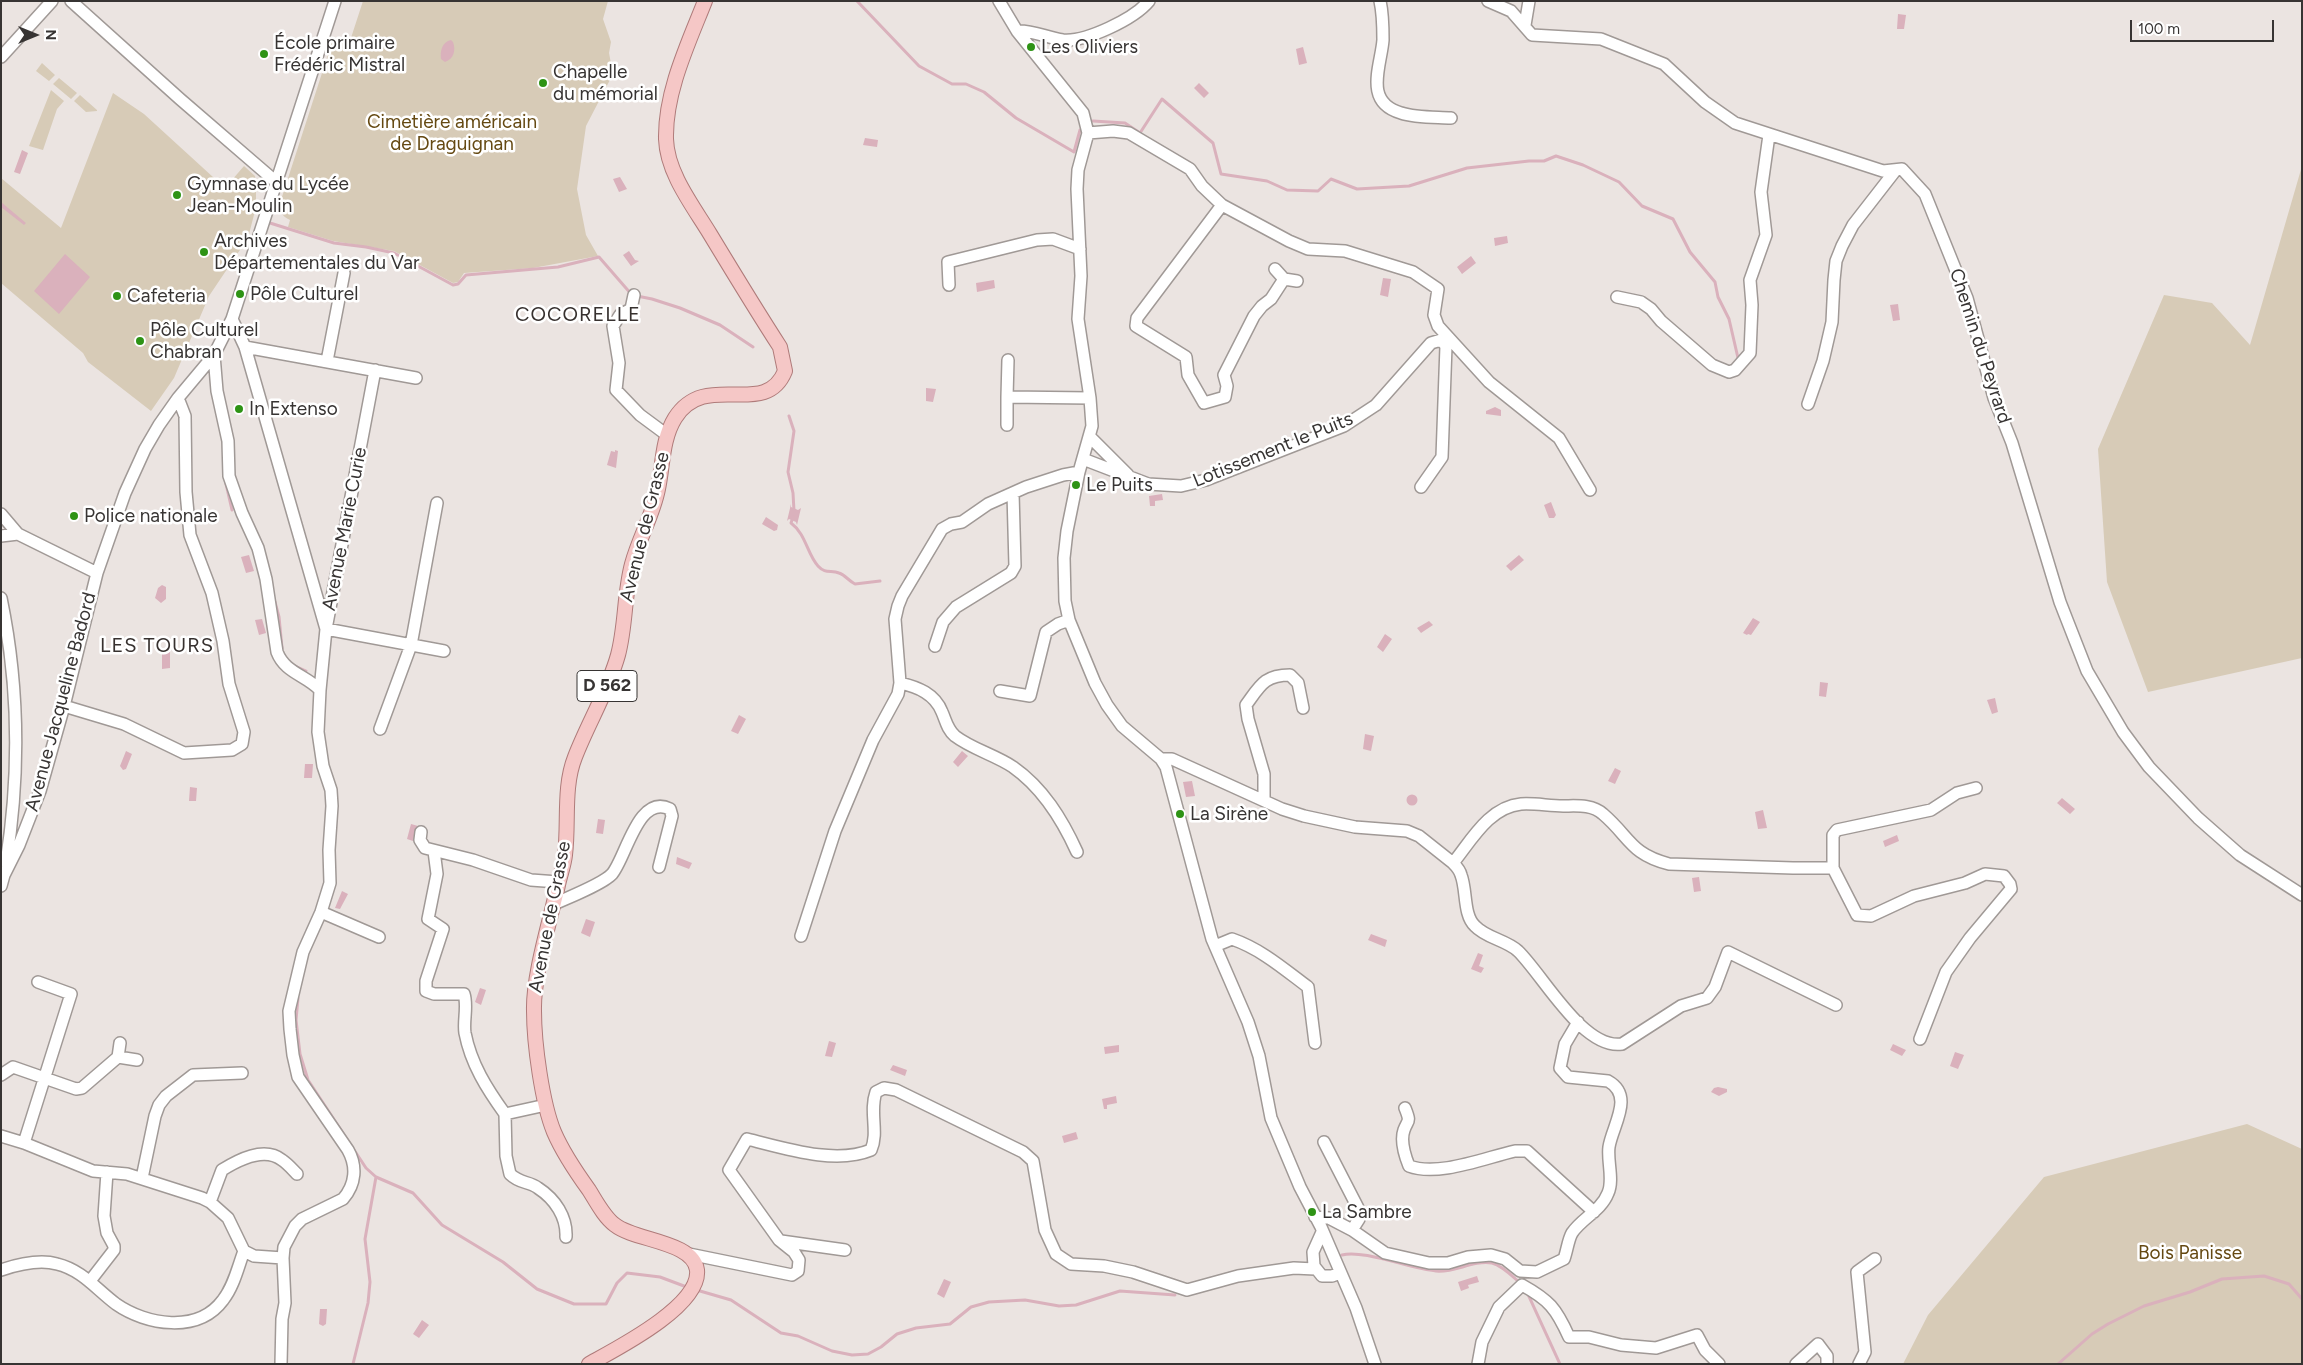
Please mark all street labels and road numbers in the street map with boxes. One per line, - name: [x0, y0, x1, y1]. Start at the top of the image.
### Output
- street label: Chemin du Peyrard: [1944, 266, 2016, 426]
- street label: Lotissement le Puits: [1190, 407, 1356, 493]
- street label: Avenue Marie Curie: [318, 445, 372, 613]
- street label: Avenue de Grasse: [615, 450, 675, 604]
- street label: Avenue Jacqueline Badord: [21, 590, 101, 814]
- road number: D 562: [577, 670, 637, 701]
- street label: Avenue de Grasse: [524, 839, 576, 995]

